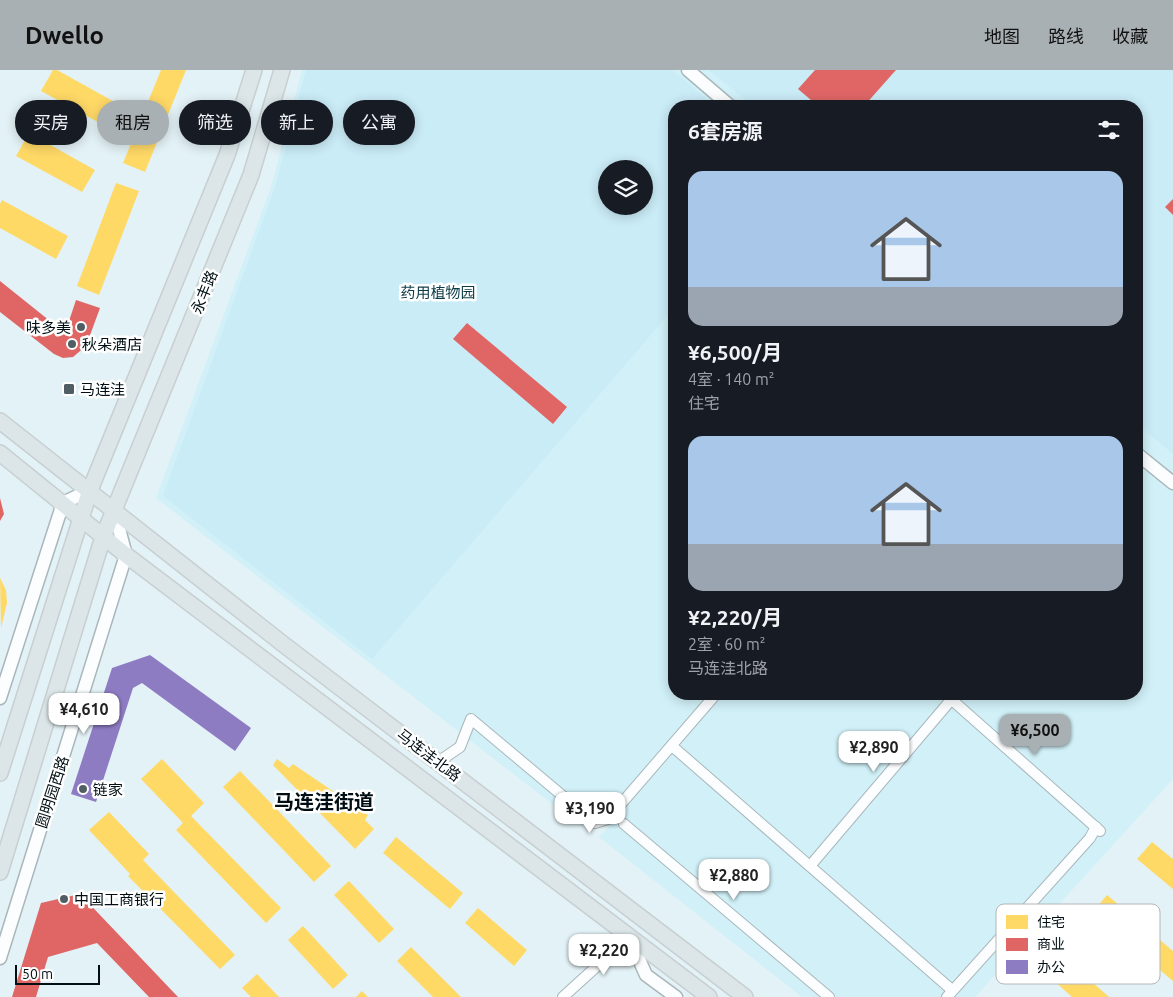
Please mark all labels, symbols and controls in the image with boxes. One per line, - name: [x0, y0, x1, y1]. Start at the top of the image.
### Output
- text: Dwello: [25, 22, 104, 49]
- text: 地图: [984, 26, 1020, 46]
- text: 路线: [1048, 26, 1084, 46]
- text: 收藏: [1112, 26, 1148, 46]
- chip: 买房: [15, 100, 87, 145]
- chip: 租房: [97, 100, 169, 145]
- chip: 筛选: [179, 100, 251, 145]
- chip: 新上: [261, 100, 333, 145]
- chip: 公寓: [343, 100, 415, 145]
- icon: filters: [1095, 116, 1123, 144]
- text: 6套房源: [688, 119, 763, 143]
- map controls: [598, 160, 653, 215]
- button: layers: [598, 160, 653, 215]
- icon: home: [861, 204, 951, 294]
- street label: 永丰路: [188, 268, 220, 316]
- park label: 药用植物园: [400, 284, 476, 301]
- place label: 味多美: [26, 319, 71, 336]
- marker: 味多美: [75, 321, 87, 333]
- place label: 秋朵酒店: [82, 336, 142, 353]
- marker: 秋朵酒店: [66, 338, 78, 350]
- text: ¥6,500/月: [688, 340, 782, 364]
- text: 4室 · 140 m²: [688, 370, 775, 388]
- place label: 马连洼: [80, 381, 125, 398]
- marker: 马连洼: [62, 382, 76, 396]
- text: 住宅: [688, 394, 720, 412]
- icon: home: [861, 469, 951, 559]
- text: ¥2,220/月: [688, 605, 782, 629]
- text: 2室 · 60 m²: [688, 635, 766, 653]
- text: 马连洼北路: [688, 659, 768, 677]
- pin: ¥4,610: [43, 692, 125, 735]
- text: ¥4,610: [59, 700, 109, 718]
- pin: ¥6,500: [994, 714, 1076, 756]
- text: ¥6,500: [1010, 721, 1060, 739]
- street label: 马连洼北路: [394, 726, 464, 784]
- pin: ¥2,890: [833, 730, 915, 773]
- text: ¥2,890: [849, 738, 899, 756]
- street label: 圆明园西路: [32, 754, 72, 830]
- place label: 链家: [93, 781, 123, 798]
- marker: 链家: [77, 783, 89, 795]
- district label: 马连洼街道: [274, 790, 374, 813]
- pin: ¥3,190: [549, 792, 631, 834]
- text: ¥3,190: [565, 799, 615, 817]
- pin: ¥2,880: [693, 858, 775, 901]
- text: ¥2,880: [709, 866, 759, 884]
- place label: 中国工商银行: [74, 891, 164, 908]
- marker: 中国工商银行: [58, 893, 70, 905]
- legend: [996, 904, 1160, 984]
- text: 住宅: [1037, 914, 1065, 930]
- pin: ¥2,220: [563, 934, 645, 976]
- text: 商业: [1037, 936, 1065, 952]
- text: ¥2,220: [579, 941, 629, 959]
- text: 办公: [1037, 959, 1065, 975]
- scale bar: [15, 962, 100, 985]
- text: 50 m: [22, 966, 53, 982]

